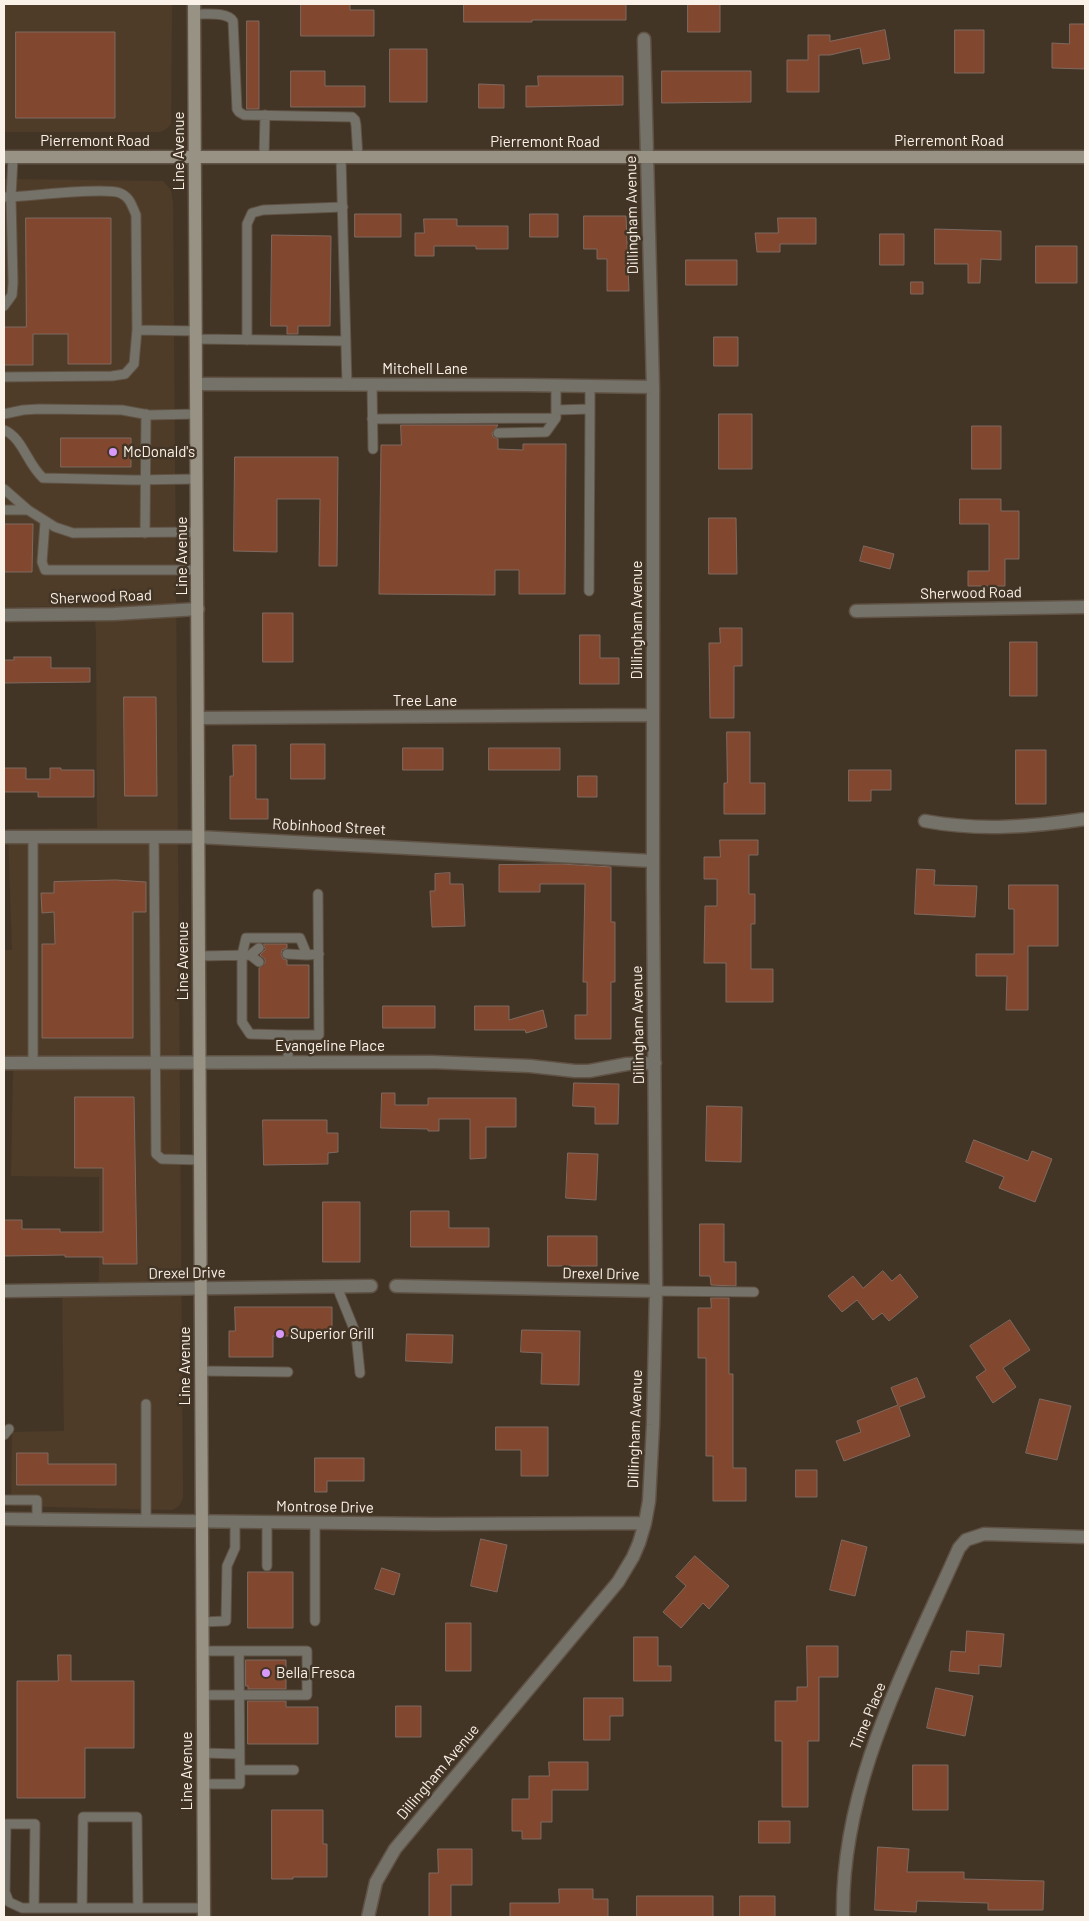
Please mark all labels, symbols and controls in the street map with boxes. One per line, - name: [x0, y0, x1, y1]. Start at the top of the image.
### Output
- street label: Line Avenue: [170, 112, 188, 190]
- street label: Pierremont Road: [40, 132, 150, 150]
- street label: Pierremont Road: [894, 132, 1004, 150]
- street label: Pierremont Road: [490, 133, 600, 151]
- street label: Dillingham Avenue: [622, 155, 642, 275]
- street label: Mitchell Lane: [382, 360, 468, 378]
- place label: McDonald's: [123, 443, 195, 461]
- marker: McDonald's: [107, 446, 119, 458]
- street label: Line Avenue: [173, 517, 191, 595]
- street label: Dillingham Avenue: [628, 561, 646, 679]
- street label: Sherwood Road: [920, 583, 1022, 603]
- street label: Sherwood Road: [50, 586, 152, 608]
- street label: Tree Lane: [393, 692, 457, 710]
- street label: Robinhood Street: [272, 815, 386, 839]
- street label: Line Avenue: [174, 922, 192, 1000]
- street label: Dillingham Avenue: [628, 965, 648, 1085]
- street label: Evangeline Place: [275, 1037, 385, 1055]
- street label: Drexel Drive: [148, 1263, 226, 1283]
- street label: Drexel Drive: [562, 1264, 640, 1284]
- place label: Superior Grill: [290, 1325, 374, 1343]
- street label: Line Avenue: [176, 1327, 194, 1405]
- marker: Superior Grill: [274, 1328, 286, 1340]
- street label: Dillingham Avenue: [624, 1369, 646, 1489]
- street label: Montrose Drive: [276, 1497, 374, 1517]
- place label: Bella Fresca: [276, 1664, 355, 1682]
- marker: Bella Fresca: [260, 1667, 272, 1679]
- street label: Time Place: [846, 1680, 890, 1752]
- street label: Dillingham Avenue: [393, 1721, 483, 1823]
- street label: Line Avenue: [178, 1732, 196, 1810]

